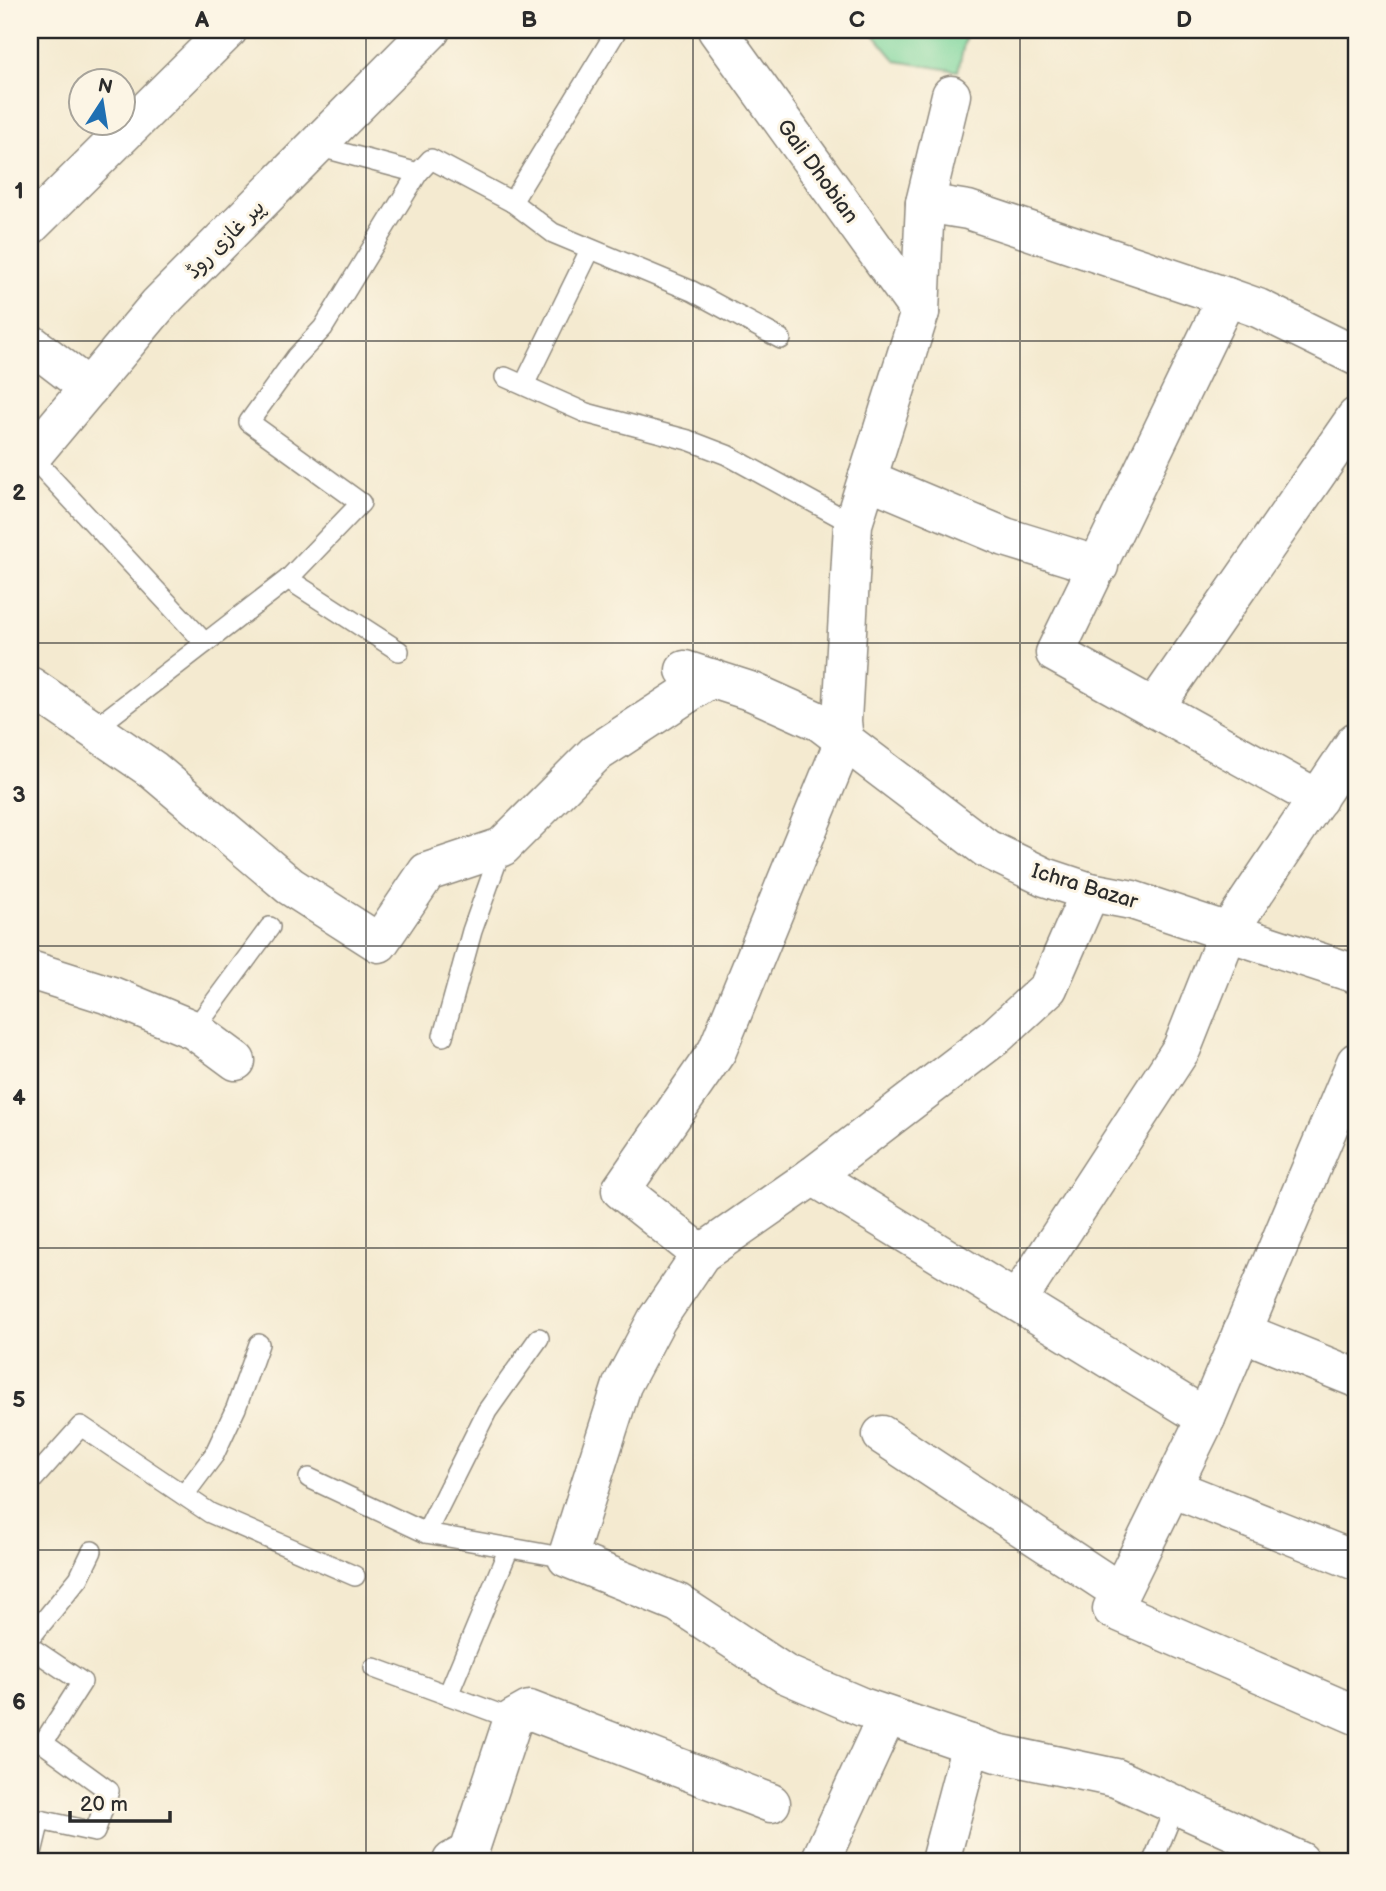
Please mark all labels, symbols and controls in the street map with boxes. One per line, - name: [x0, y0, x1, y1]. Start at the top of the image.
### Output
- text: A: [194, 6, 210, 34]
- text: B: [521, 6, 537, 34]
- text: C: [849, 6, 865, 34]
- text: D: [1176, 6, 1192, 34]
- north arrow: [66, 66, 136, 136]
- text: N: [96, 74, 115, 100]
- street label: Gali Dhobian: [772, 115, 864, 228]
- text: 1: [14, 177, 24, 205]
- street label: پیر غازی روڈ: [181, 195, 270, 284]
- text: 2: [12, 479, 26, 507]
- text: 3: [12, 781, 26, 809]
- street label: Ichra Bazar: [1029, 859, 1141, 915]
- text: 4: [12, 1084, 26, 1112]
- text: 5: [12, 1386, 26, 1414]
- text: 6: [12, 1688, 26, 1716]
- scale bar: [70, 1779, 170, 1823]
- text: 20 m: [80, 1792, 128, 1817]

